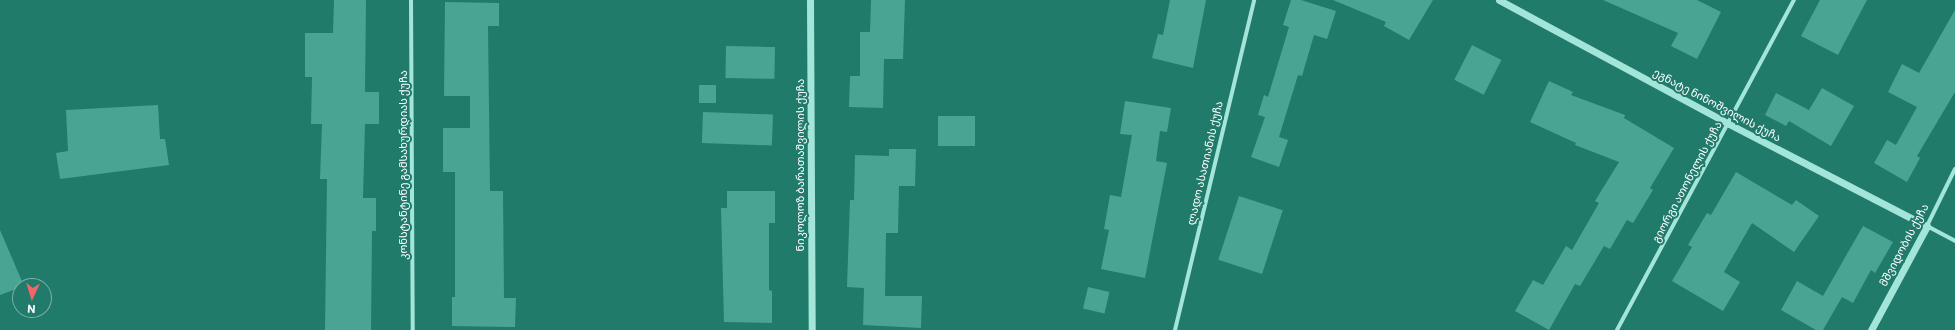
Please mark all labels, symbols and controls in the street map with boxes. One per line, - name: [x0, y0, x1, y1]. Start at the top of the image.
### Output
- street label: ეგნატე ნინოშვილის ქუჩა: [1651, 66, 1783, 144]
- street label: კონსტანტინე გამსახურდიას ქუჩა: [396, 70, 410, 260]
- street label: ნიკოლოზ ბარათაშვილის ქუჩა: [793, 79, 807, 251]
- street label: ლადო ასათიანის ქუჩა: [1184, 100, 1226, 226]
- street label: გიორგი ათონელის ქუჩა: [1649, 119, 1725, 245]
- street label: მშვიდობის ქუჩა: [1877, 201, 1931, 289]
- north arrow: [12, 278, 52, 318]
- text: N: [27, 303, 36, 316]

